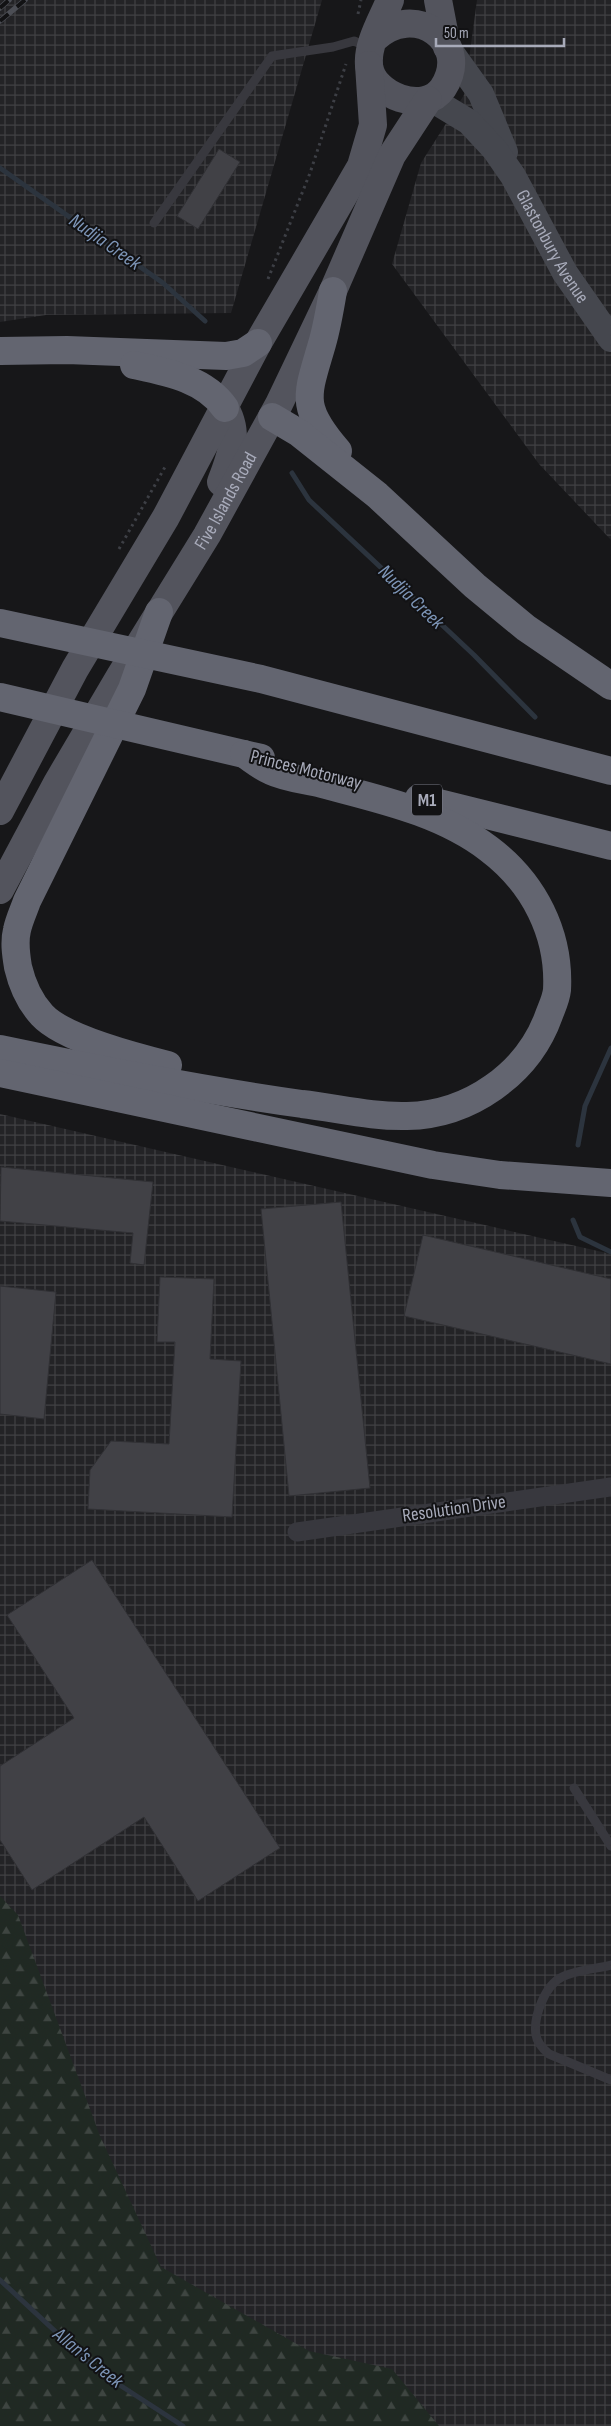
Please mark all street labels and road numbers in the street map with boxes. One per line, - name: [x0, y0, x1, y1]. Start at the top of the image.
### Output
- street label: Glastonbury Avenue: [511, 186, 594, 308]
- street label: Five Islands Road: [189, 448, 262, 554]
- street label: Princes Motorway: [248, 745, 364, 795]
- road number: M1: [412, 784, 442, 816]
- street label: Resolution Drive: [401, 1490, 507, 1528]

